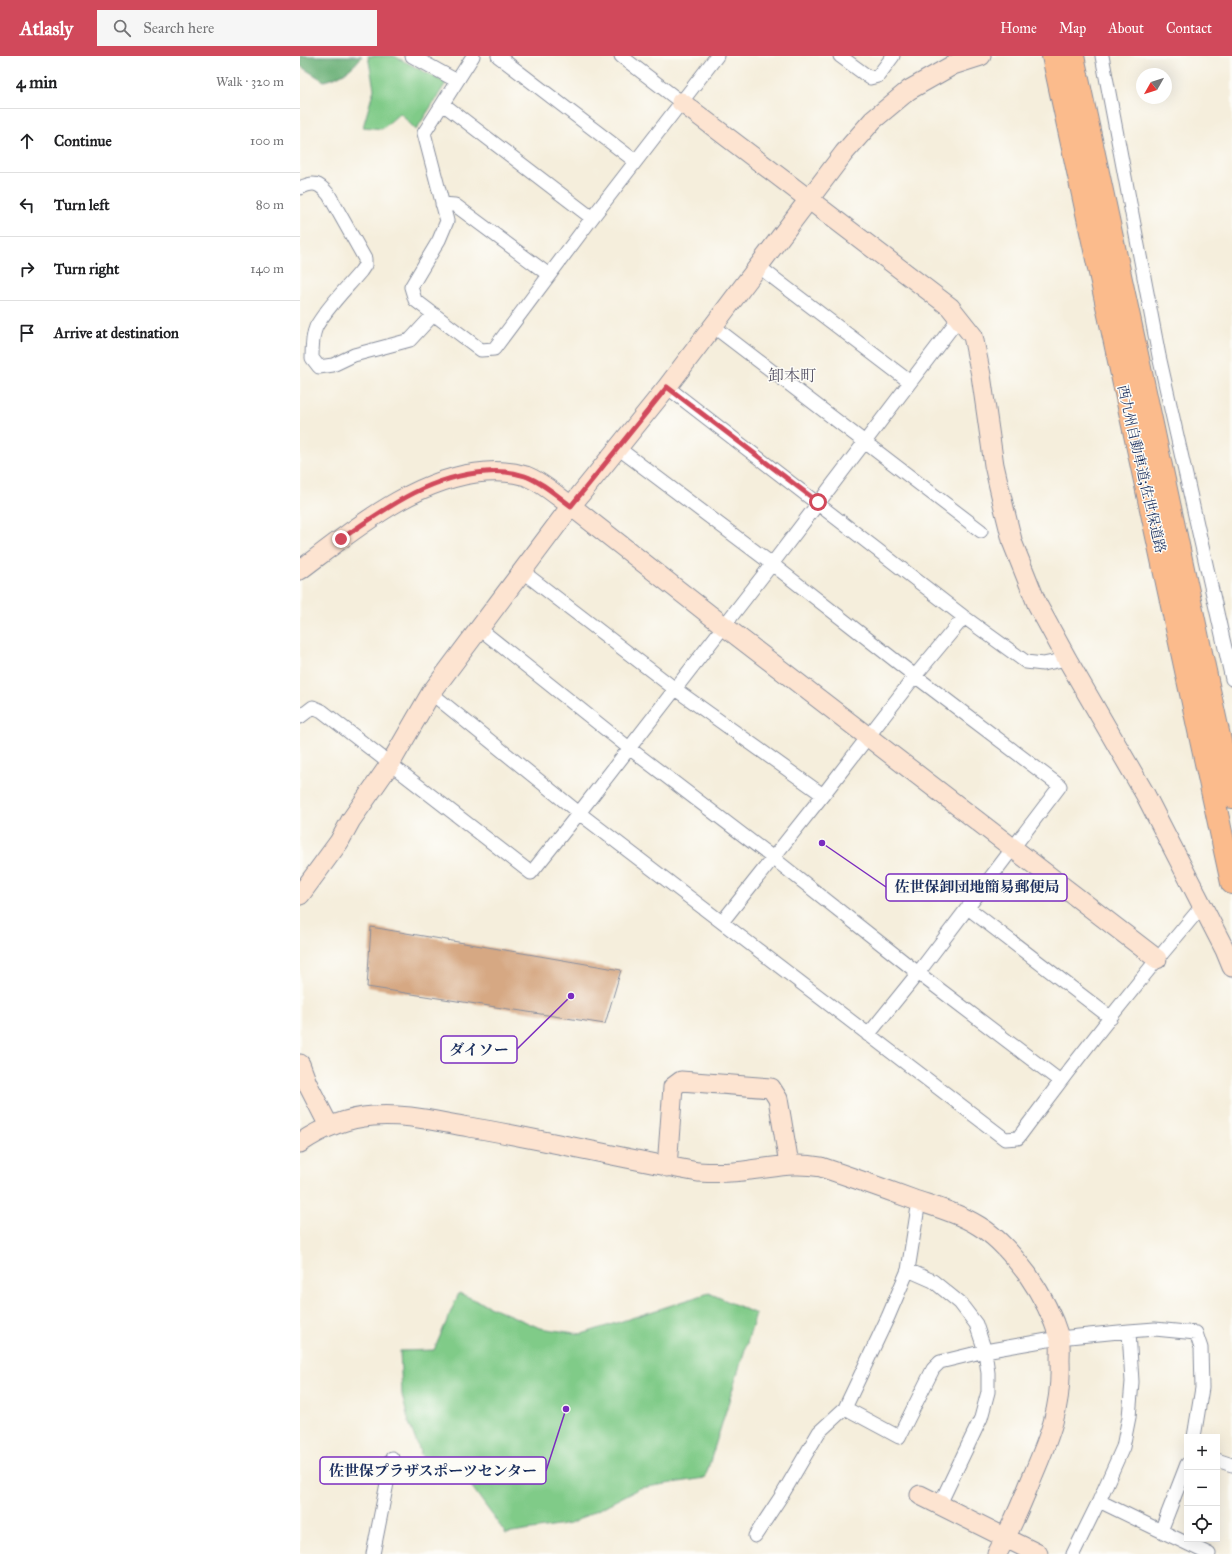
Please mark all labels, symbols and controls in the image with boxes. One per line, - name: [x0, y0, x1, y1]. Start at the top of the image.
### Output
- search box: [97, 10, 377, 46]
- text: Atlasly: [20, 17, 73, 40]
- icon: search: [111, 17, 133, 39]
- text: Search here: [143, 19, 214, 37]
- text: Home: [1000, 20, 1037, 37]
- text: Map: [1059, 20, 1086, 37]
- text: About: [1108, 20, 1144, 37]
- text: Contact: [1166, 20, 1212, 37]
- north arrow: [1136, 68, 1172, 104]
- text: 4 min: [16, 72, 57, 93]
- text: Walk · 320 m: [216, 74, 284, 90]
- icon: ahead: [16, 130, 38, 152]
- text: Continue: [54, 132, 112, 150]
- text: 100 m: [250, 133, 284, 149]
- icon: left: [16, 194, 38, 216]
- text: Turn left: [54, 196, 110, 214]
- text: 80 m: [256, 197, 284, 213]
- icon: right: [16, 258, 38, 280]
- text: Turn right: [54, 260, 119, 278]
- text: 140 m: [250, 261, 284, 277]
- icon: arrive: [16, 322, 38, 344]
- text: Arrive at destination: [54, 324, 179, 342]
- district label: 卸本町: [768, 366, 816, 385]
- street label: 西九州自動車道;佐世保道路: [1114, 383, 1169, 555]
- route start: [809, 493, 827, 511]
- route end: [332, 530, 350, 548]
- callout: 佐世保卸団地簡易郵便局: [886, 874, 1067, 901]
- text: 佐世保卸団地簡易郵便局: [894, 878, 1060, 896]
- callout: ダイソー: [441, 1036, 517, 1063]
- text: ダイソー: [449, 1041, 509, 1059]
- map controls: [1184, 1434, 1220, 1542]
- button: +: [1184, 1434, 1220, 1470]
- callout: 佐世保プラザスポーツセンター: [320, 1457, 546, 1484]
- text: 佐世保プラザスポーツセンター: [329, 1462, 537, 1480]
- button: −: [1184, 1470, 1220, 1506]
- button: locate: [1184, 1506, 1220, 1542]

